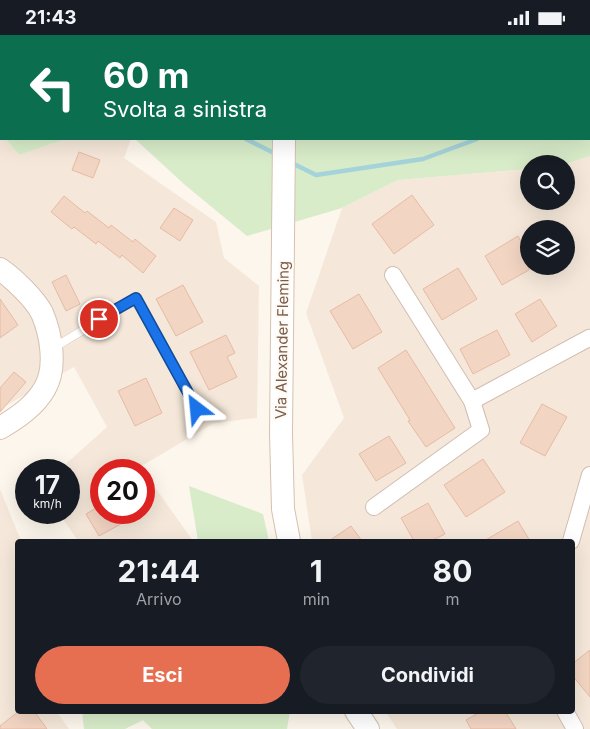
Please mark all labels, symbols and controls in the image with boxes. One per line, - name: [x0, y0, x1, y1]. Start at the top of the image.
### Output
- text: 21:43: [25, 6, 77, 29]
- text: 60 m: [103, 54, 190, 96]
- icon: left: [20, 55, 85, 120]
- text: Svolta a sinistra: [103, 96, 267, 122]
- map controls: [520, 155, 575, 275]
- button: search: [520, 155, 575, 210]
- button: layers: [520, 220, 575, 275]
- street label: Via Alexander Fleming: [271, 261, 293, 419]
- pin: [78, 298, 120, 340]
- icon: arrive: [85, 305, 113, 333]
- position arrow: [170, 382, 222, 434]
- speed limit sign: 20: [90, 459, 155, 524]
- text: 17: [35, 470, 60, 500]
- text: km/h: [33, 496, 62, 511]
- text: 21:44: [118, 553, 200, 589]
- text: 1: [310, 553, 323, 589]
- text: 80: [433, 553, 472, 589]
- text: Arrivo: [136, 589, 182, 609]
- text: min: [303, 589, 330, 609]
- text: m: [445, 589, 460, 609]
- button: Esci: [35, 646, 290, 704]
- button: Condividi: [300, 646, 555, 704]

